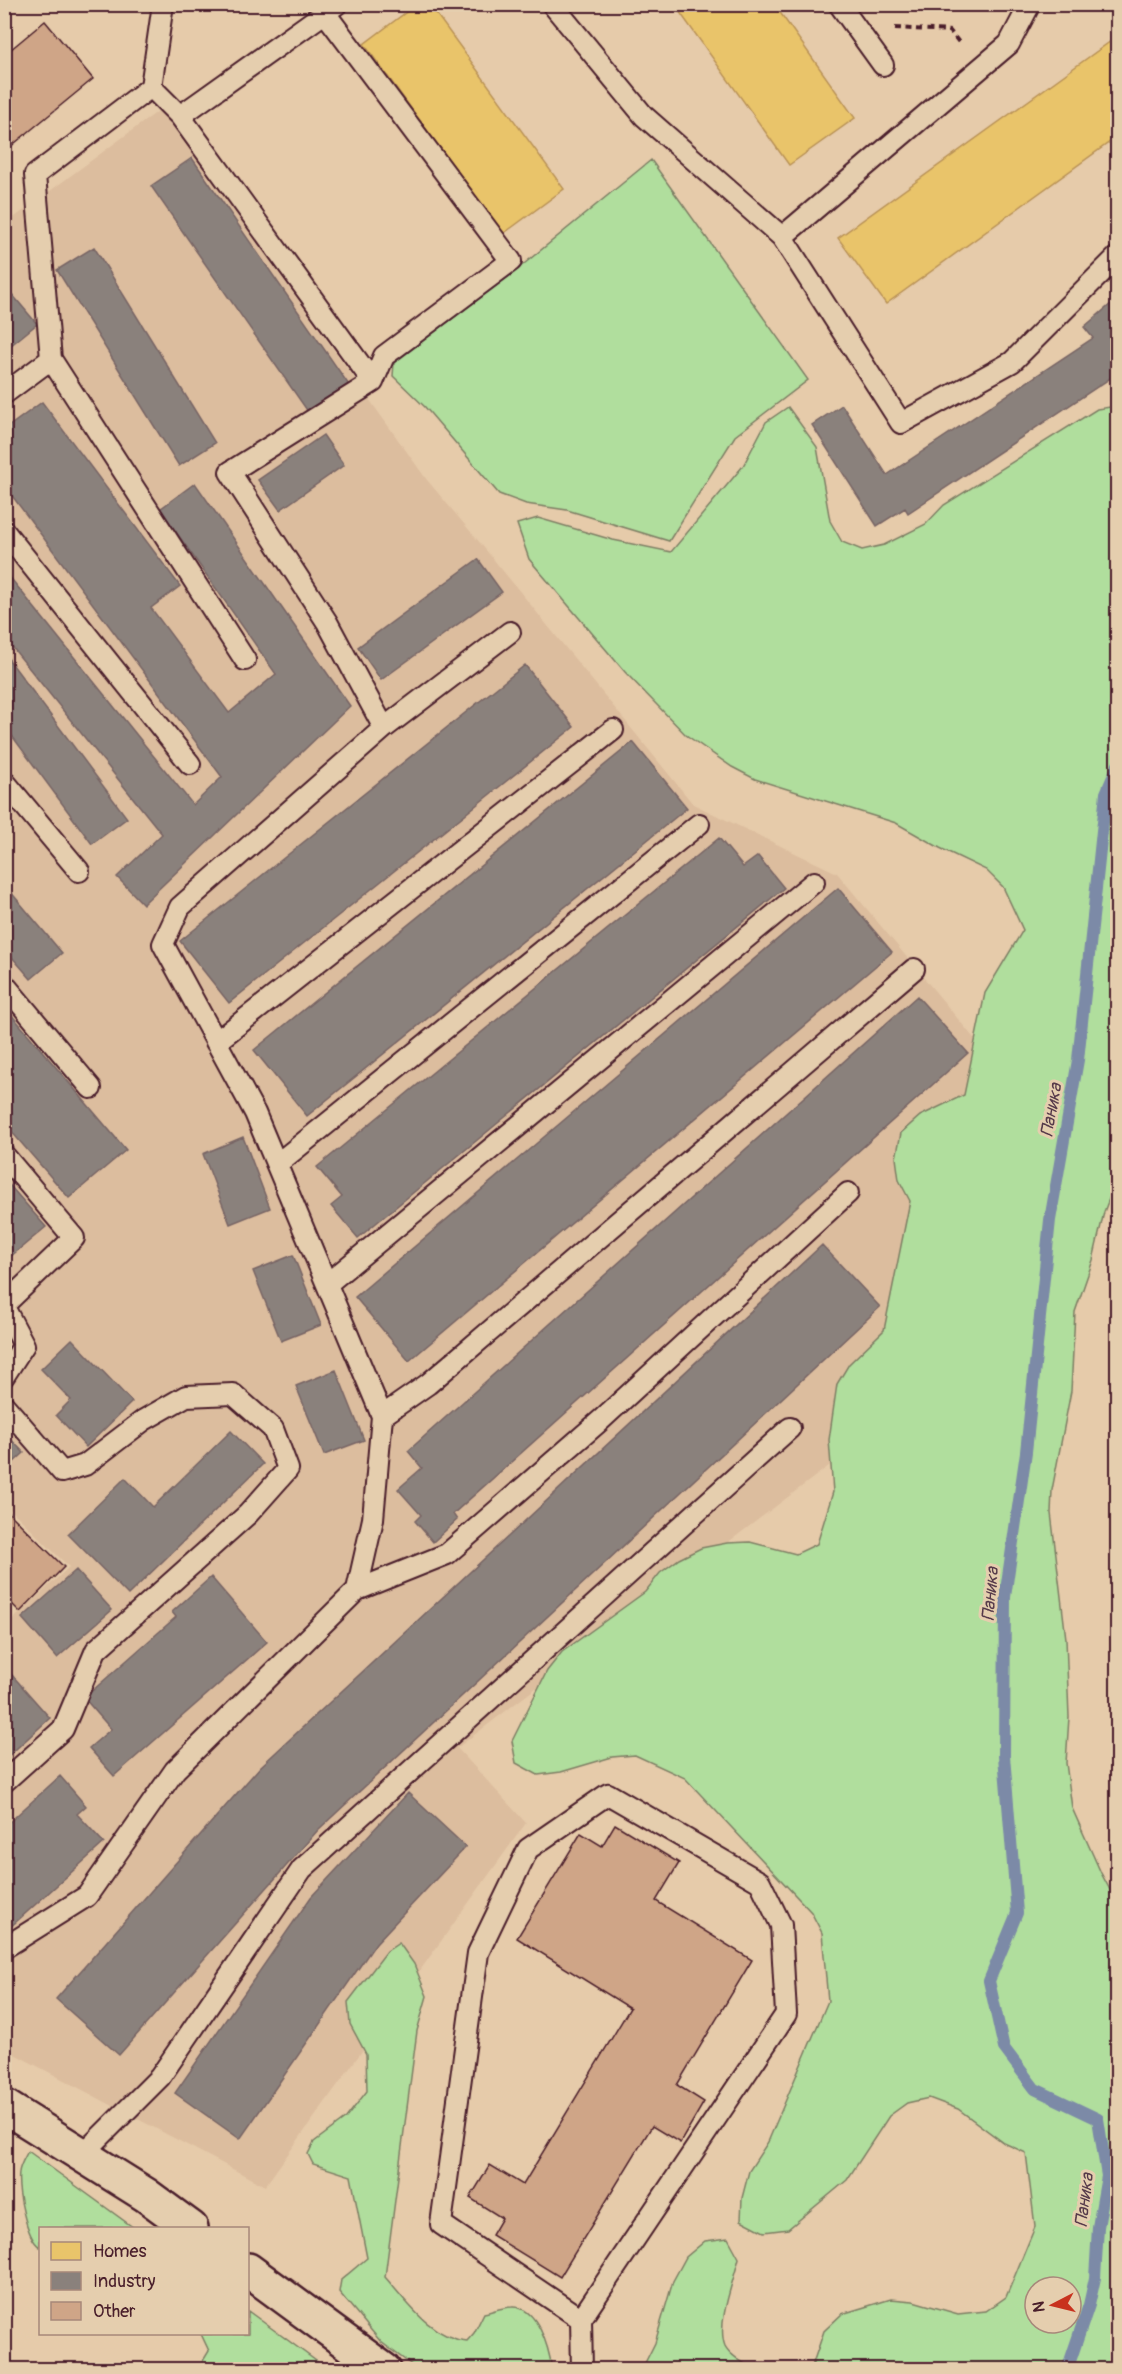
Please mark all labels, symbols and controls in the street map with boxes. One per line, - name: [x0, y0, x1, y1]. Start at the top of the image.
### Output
- water label: Паника: [1035, 1080, 1068, 1139]
- water label: Паника: [977, 1565, 1004, 1622]
- water label: Паника: [1070, 2170, 1099, 2228]
- legend: [39, 2227, 249, 2335]
- text: Homes: [93, 2240, 146, 2263]
- text: Industry: [93, 2270, 156, 2293]
- north arrow: [1023, 2275, 1083, 2335]
- text: Other: [93, 2300, 136, 2323]
- text: N: [1028, 2300, 1050, 2313]

